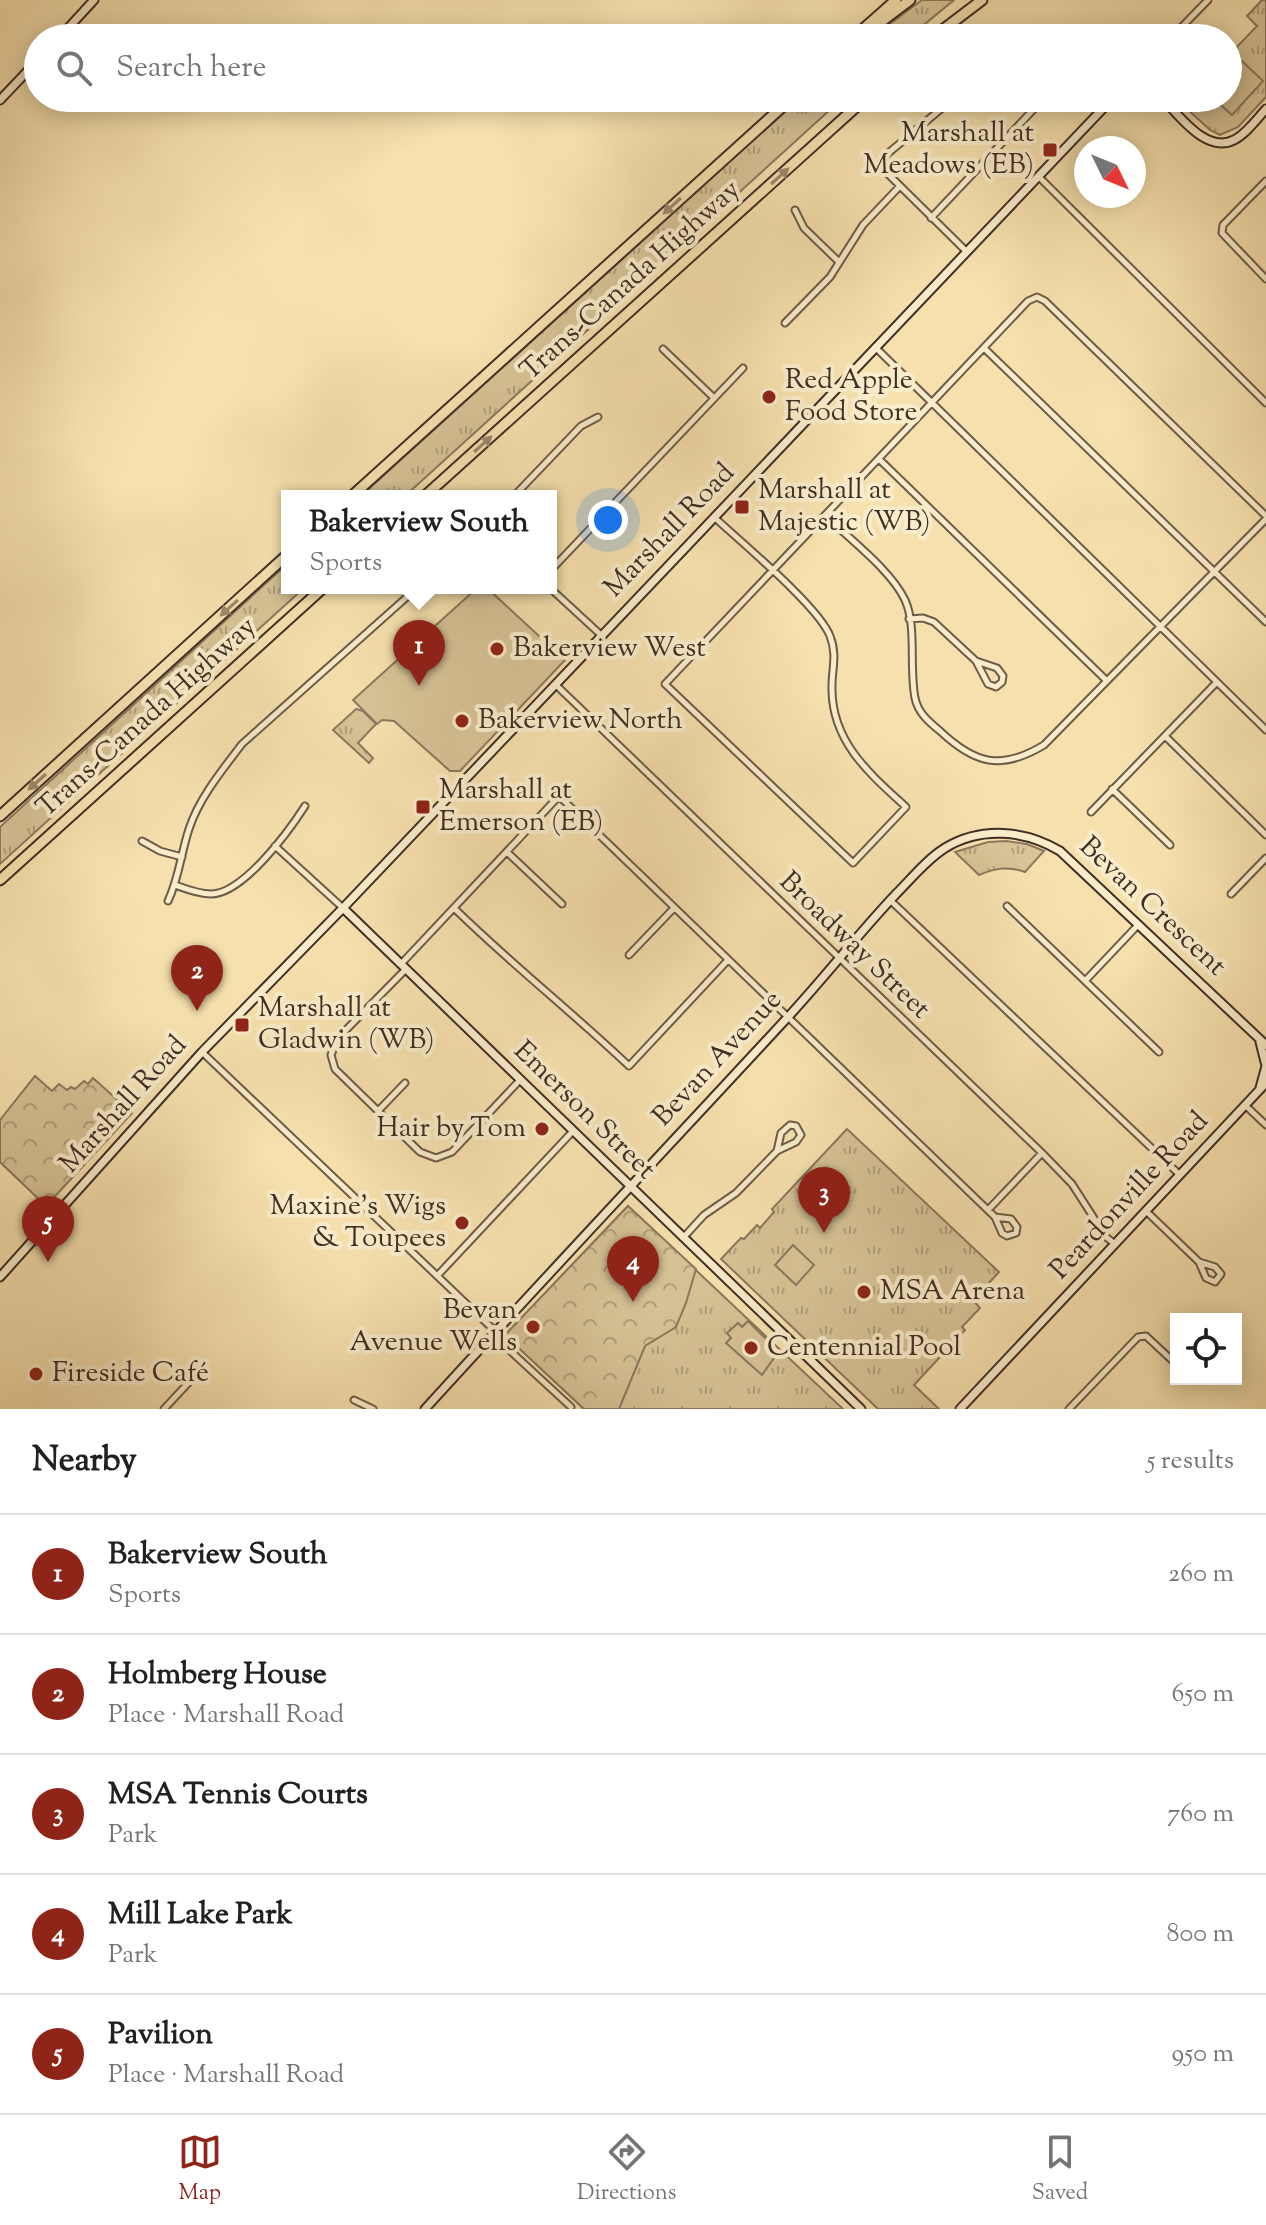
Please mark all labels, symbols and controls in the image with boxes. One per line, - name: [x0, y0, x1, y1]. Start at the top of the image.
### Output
- search box: [24, 24, 1242, 112]
- icon: search: [52, 46, 96, 90]
- text: Search here: [116, 47, 266, 90]
- place label: Marshall at Meadows (EB): [863, 114, 1034, 186]
- north arrow: [1074, 136, 1146, 208]
- marker: Marshall at Meadows (EB): [1041, 141, 1059, 159]
- one-way arrow: [770, 167, 789, 185]
- street label: Trans-Canada Highway: [512, 171, 750, 391]
- one-way arrow: [662, 197, 681, 215]
- place label: Red Apple Food Store: [785, 361, 918, 433]
- marker: Red Apple Food Store: [760, 388, 778, 406]
- one-way arrow: [473, 435, 492, 453]
- street label: Marshall Road: [595, 455, 745, 607]
- place label: Marshall at Majestic (WB): [758, 471, 930, 543]
- popup: [281, 490, 557, 594]
- marker: Marshall at Majestic (WB): [733, 498, 751, 516]
- your location: [588, 500, 628, 540]
- text: Bakerview South: [309, 502, 529, 545]
- text: Sports: [309, 545, 382, 582]
- one-way arrow: [220, 598, 239, 616]
- street label: Trans-Canada Highway: [28, 608, 266, 828]
- pin: 1: [393, 620, 445, 686]
- place label: Bakerview West: [513, 629, 706, 669]
- marker: Bakerview West: [488, 640, 506, 658]
- place label: Bakerview North: [478, 701, 683, 741]
- marker: Bakerview North: [453, 712, 471, 730]
- place label: Marshall at Emerson (EB): [439, 771, 603, 843]
- one-way arrow: [27, 773, 46, 791]
- marker: Marshall at Emerson (EB): [414, 798, 432, 816]
- street label: Bevan Crescent: [1069, 828, 1235, 986]
- street label: Broadway Street: [769, 863, 939, 1029]
- pin: 2: [171, 945, 223, 1011]
- street label: Bevan Avenue: [644, 982, 792, 1136]
- place label: Marshall at Gladwin (WB): [258, 989, 434, 1061]
- marker: Marshall at Gladwin (WB): [233, 1016, 251, 1034]
- street label: Marshall Road: [51, 1027, 197, 1183]
- street label: Emerson Street: [504, 1033, 665, 1190]
- street label: Peardonville Road: [1041, 1103, 1219, 1289]
- place label: Hair by Tom: [377, 1109, 526, 1149]
- marker: Hair by Tom: [533, 1120, 551, 1138]
- pin: 3: [798, 1167, 850, 1233]
- place label: Maxine's Wigs & Toupees: [270, 1187, 446, 1259]
- pin: 5: [22, 1196, 74, 1262]
- marker: Maxine's Wigs & Toupees: [453, 1214, 471, 1232]
- pin: 4: [607, 1236, 659, 1302]
- place label: MSA Arena: [880, 1272, 1025, 1312]
- marker: MSA Arena: [855, 1283, 873, 1301]
- place label: Bevan Avenue Wells: [350, 1291, 517, 1363]
- map controls: [1170, 1313, 1242, 1385]
- button: locate: [1170, 1313, 1242, 1385]
- marker: Bevan Avenue Wells: [524, 1318, 542, 1336]
- place label: Centennial Pool: [767, 1328, 962, 1368]
- marker: Centennial Pool: [742, 1339, 760, 1357]
- place label: Fireside Café: [52, 1354, 209, 1394]
- marker: Fireside Café: [27, 1365, 45, 1383]
- text: Nearby: [32, 1437, 137, 1486]
- text: 5 results: [1146, 1443, 1234, 1480]
- text: Bakerview South: [108, 1534, 328, 1577]
- text: 1: [54, 1556, 62, 1593]
- text: 260 m: [1168, 1556, 1234, 1593]
- text: Sports: [108, 1577, 181, 1614]
- text: Holmberg House: [108, 1654, 327, 1697]
- text: 2: [52, 1676, 64, 1713]
- text: 650 m: [1171, 1676, 1234, 1713]
- text: Place · Marshall Road: [108, 1697, 344, 1734]
- text: MSA Tennis Courts: [108, 1774, 368, 1817]
- text: 3: [53, 1796, 63, 1833]
- text: 760 m: [1167, 1796, 1234, 1833]
- text: Park: [108, 1817, 158, 1854]
- text: Mill Lake Park: [108, 1894, 293, 1937]
- text: 4: [51, 1916, 65, 1953]
- text: 800 m: [1166, 1916, 1234, 1953]
- text: Park: [108, 1937, 158, 1974]
- text: Pavilion: [108, 2014, 213, 2057]
- text: 5: [54, 2036, 62, 2073]
- text: 950 m: [1171, 2036, 1234, 2073]
- text: Place · Marshall Road: [108, 2057, 344, 2094]
- tab: Map: [178, 2130, 222, 2210]
- tab: Directions: [577, 2130, 676, 2210]
- tab: Saved: [1032, 2130, 1088, 2210]

